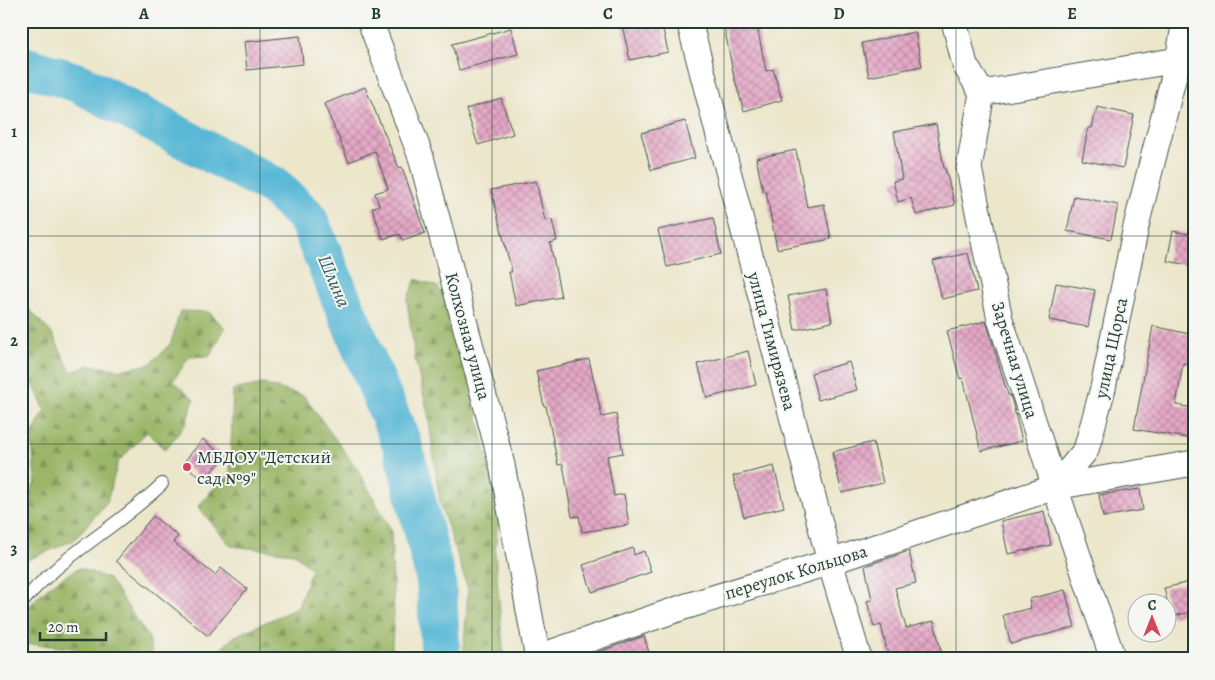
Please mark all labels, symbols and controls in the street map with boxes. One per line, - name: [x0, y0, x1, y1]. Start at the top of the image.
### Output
- text: A: [138, 3, 150, 25]
- text: B: [371, 3, 381, 25]
- text: C: [603, 3, 613, 25]
- text: D: [833, 3, 845, 25]
- text: E: [1067, 3, 1077, 25]
- text: 1: [11, 121, 17, 143]
- water label: Шлина: [311, 251, 357, 312]
- street label: улица Тимирязева: [742, 268, 802, 414]
- street label: Колхозная улица: [439, 269, 497, 403]
- street label: улица Щорса: [1088, 295, 1134, 402]
- street label: Заречная улица: [986, 299, 1044, 422]
- text: 2: [10, 330, 18, 352]
- place label: МБДОУ "Детский сад №9": [197, 445, 331, 490]
- marker: МБДОУ "Детский сад №9": [181, 461, 193, 473]
- text: 3: [11, 538, 18, 560]
- street label: переулок Кольцова: [722, 539, 871, 605]
- north arrow: [1128, 592, 1178, 642]
- text: С: [1148, 596, 1157, 615]
- scale bar: [40, 610, 106, 642]
- text: 20 m: [48, 617, 79, 637]

